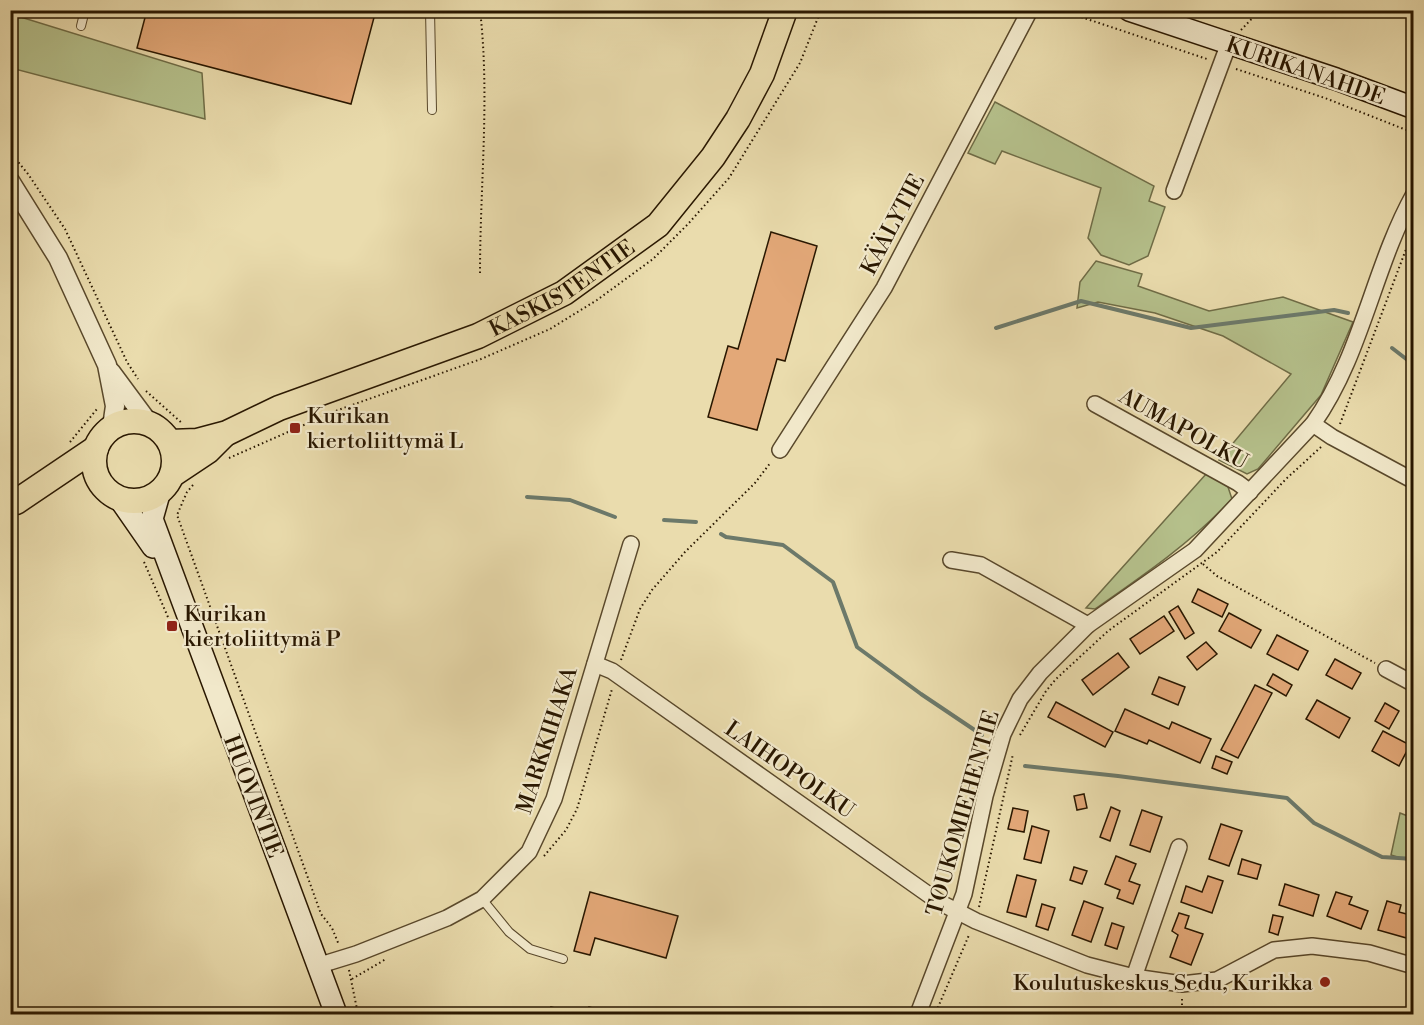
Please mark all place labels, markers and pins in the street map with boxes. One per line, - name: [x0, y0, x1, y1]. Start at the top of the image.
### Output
- place label: Kurikan kiertoliittymä L: [307, 403, 463, 455]
- marker: Kurikan kiertoliittymä L: [288, 421, 302, 435]
- place label: Kurikan kiertoliittymä P: [184, 601, 341, 653]
- marker: Kurikan kiertoliittymä P: [165, 619, 179, 633]
- place label: Koulutuskeskus Sedu, Kurikka: [1013, 970, 1314, 997]
- marker: Koulutuskeskus Sedu, Kurikka: [1318, 975, 1332, 989]

